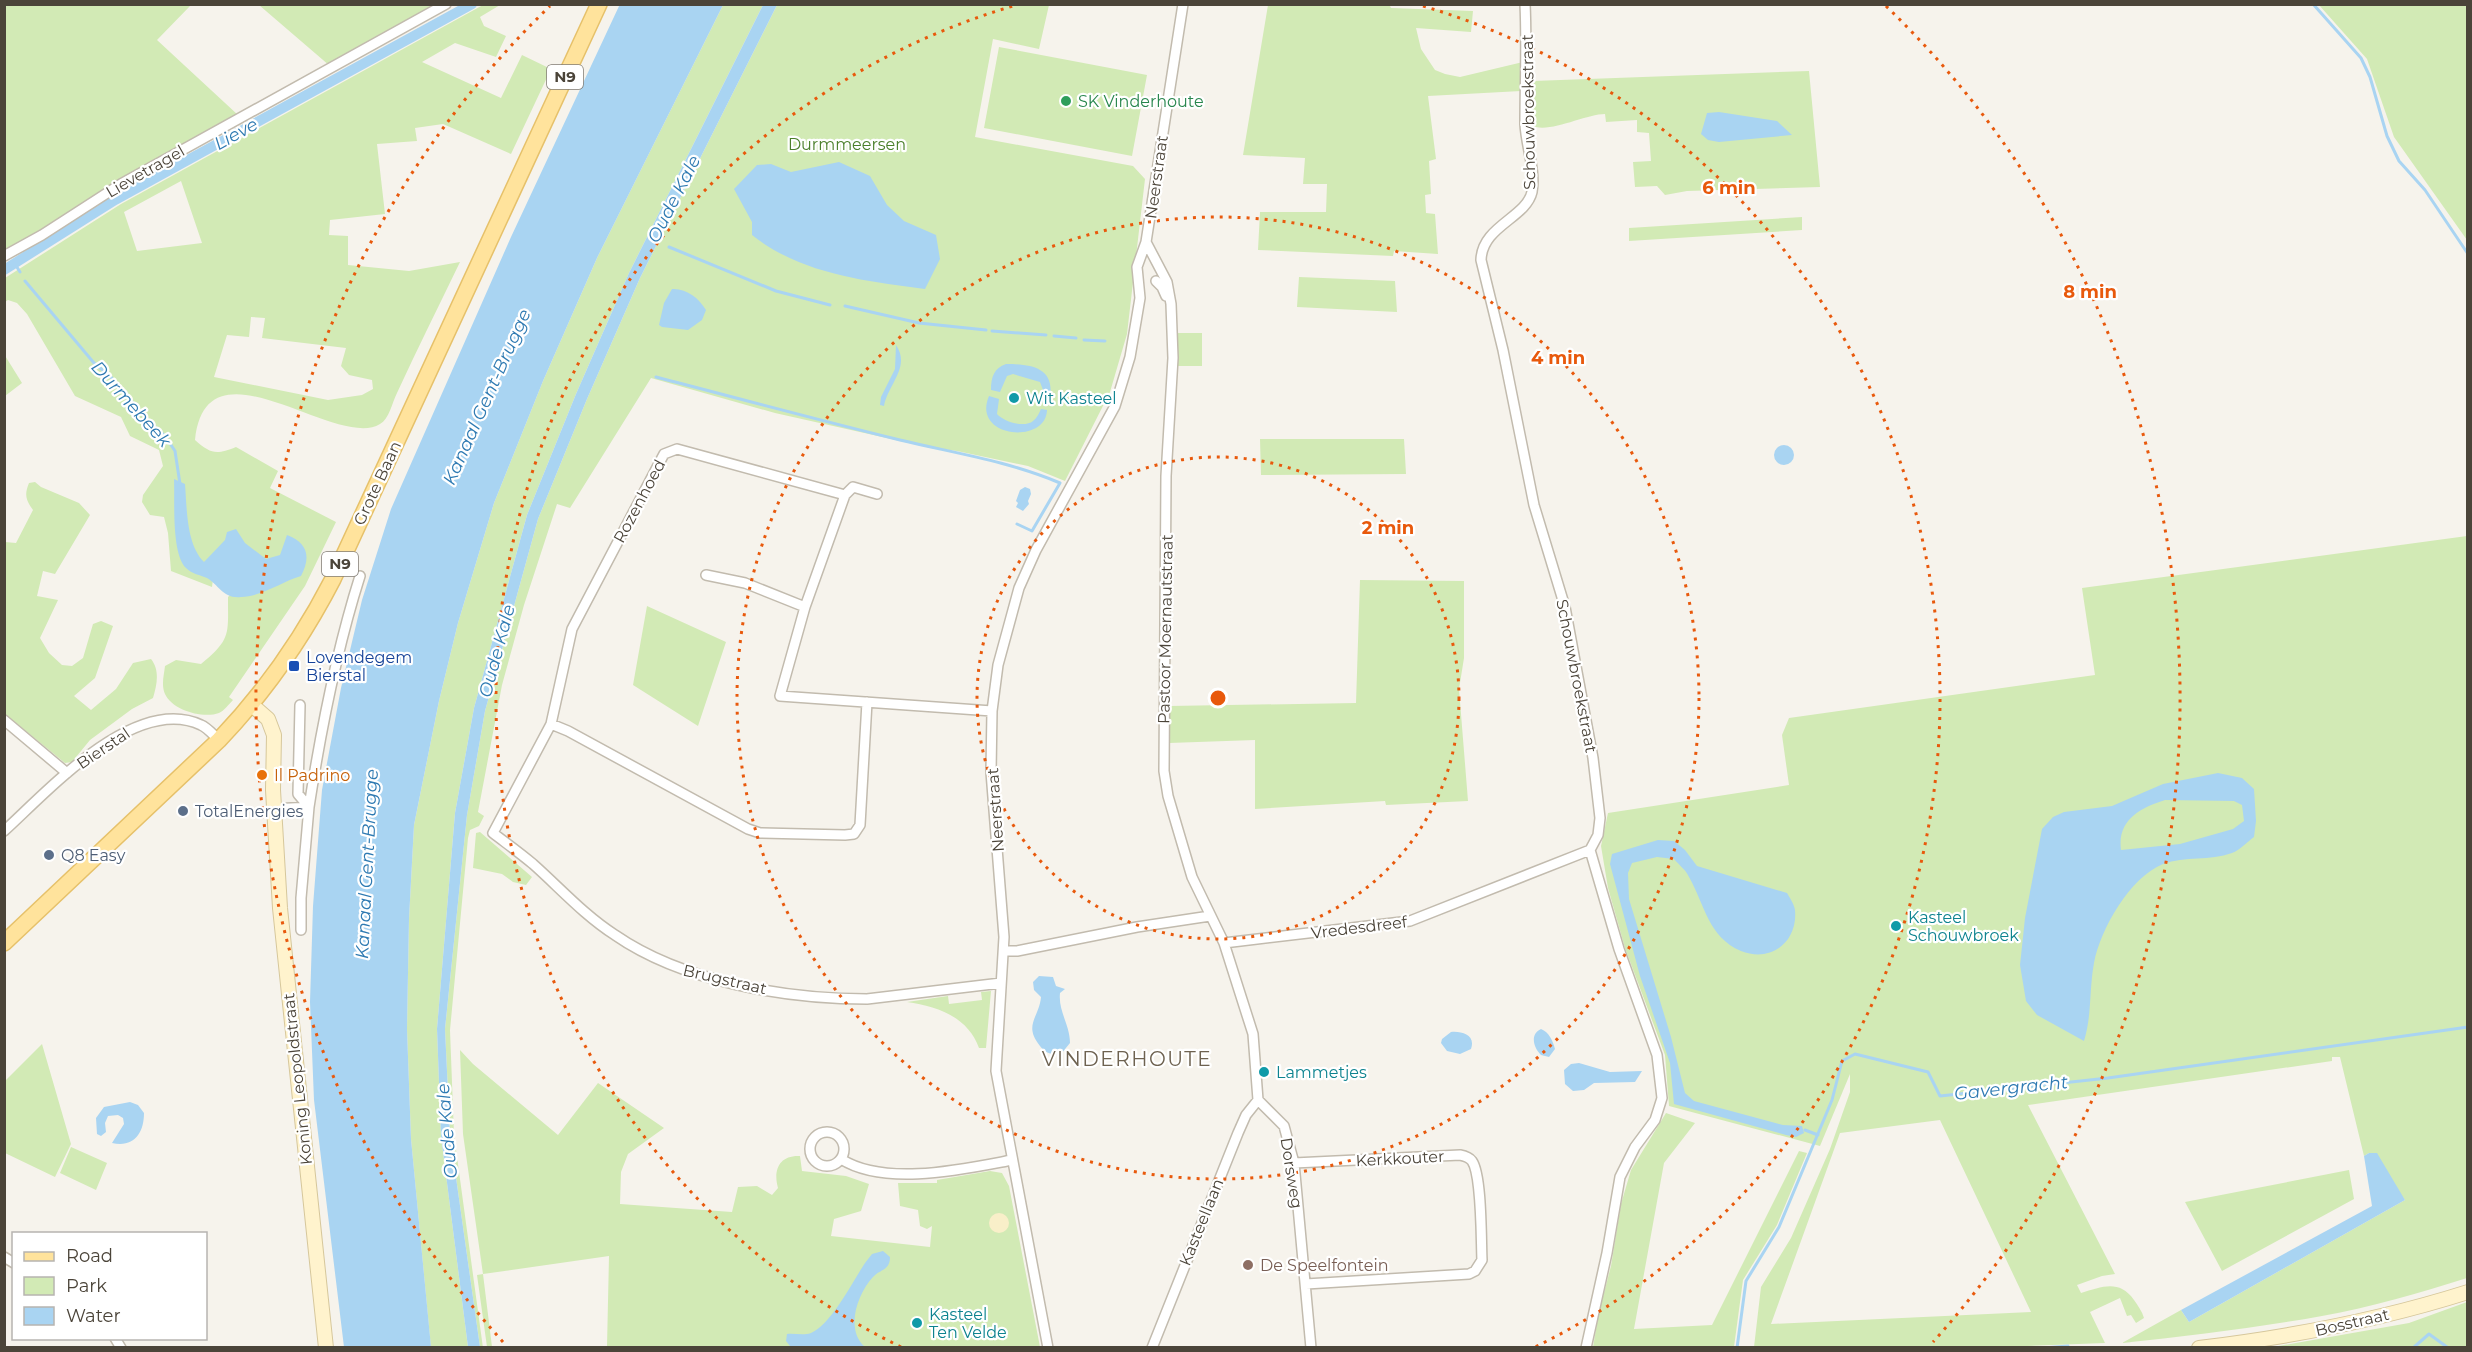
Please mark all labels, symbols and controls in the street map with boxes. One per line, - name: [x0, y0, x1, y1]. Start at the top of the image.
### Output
- street label: Schouwbroekstraat: [1518, 33, 1539, 190]
- road number: N9: [547, 65, 583, 89]
- place label: SK Vinderhoute: [1078, 92, 1204, 111]
- marker: SK Vinderhoute: [1059, 94, 1073, 108]
- water label: Lieve: [210, 113, 262, 155]
- street label: Neerstraat: [1141, 134, 1172, 220]
- park label: Durmmeersen: [788, 135, 906, 154]
- street label: Lievetragel: [102, 141, 188, 202]
- water label: Oude Kale: [643, 151, 705, 246]
- text: 6 min: [1702, 177, 1756, 199]
- text: 8 min: [2063, 281, 2117, 303]
- water label: Kanaal Gent-Brugge: [438, 306, 536, 488]
- text: 4 min: [1531, 347, 1585, 369]
- water label: Durmebeek: [86, 356, 176, 453]
- place label: Wit Kasteel: [1026, 389, 1117, 408]
- marker: Wit Kasteel: [1007, 391, 1021, 405]
- street label: Grote Baan: [350, 438, 405, 528]
- street label: Rozenhoed: [610, 456, 669, 546]
- text: 2 min: [1362, 517, 1414, 539]
- street label: Pastoor Moernautstraat: [1154, 534, 1177, 724]
- road number: N9: [322, 552, 358, 576]
- street label: Schouwbroekstraat: [1552, 598, 1601, 755]
- water label: Oude Kale: [474, 602, 520, 700]
- place label: Lovendegem Bierstal: [306, 648, 412, 685]
- marker: Lovendegem Bierstal: [287, 659, 301, 673]
- centre of rings: [1208, 688, 1228, 708]
- street label: Bierstal: [73, 724, 134, 773]
- place label: Il Padrino: [274, 766, 350, 785]
- street label: Neerstraat: [983, 767, 1008, 853]
- marker: Il Padrino: [255, 768, 269, 782]
- water label: Kanaal Gent-Brugge: [351, 768, 383, 960]
- place label: TotalEnergies: [195, 802, 304, 821]
- marker: TotalEnergies: [176, 804, 190, 818]
- place label: Q8 Easy: [61, 846, 126, 865]
- marker: Q8 Easy: [42, 848, 56, 862]
- place label: Kasteel Schouwbroek: [1908, 908, 2019, 945]
- street label: Vredesdreef: [1310, 912, 1409, 943]
- marker: Kasteel Schouwbroek: [1889, 919, 1903, 933]
- street label: Brugstraat: [681, 961, 769, 998]
- street label: Koning Leopoldstraat: [279, 992, 316, 1166]
- district label: VINDERHOUTE: [1042, 1047, 1212, 1071]
- place label: Lammetjes: [1276, 1063, 1367, 1082]
- marker: Lammetjes: [1257, 1065, 1271, 1079]
- water label: Gavergracht: [1953, 1071, 2070, 1105]
- water label: Oude Kale: [432, 1082, 462, 1179]
- street label: Dorsweg: [1277, 1136, 1307, 1210]
- street label: Kerkkouter: [1355, 1147, 1445, 1170]
- street label: Kasteellaan: [1175, 1176, 1228, 1269]
- legend: [12, 1232, 207, 1340]
- text: Road: [66, 1245, 113, 1267]
- place label: De Speelfontein: [1260, 1256, 1389, 1275]
- marker: De Speelfontein: [1241, 1258, 1255, 1272]
- text: Park: [66, 1275, 107, 1297]
- text: Water: [66, 1305, 121, 1327]
- place label: Kasteel Ten Velde: [929, 1305, 1007, 1342]
- street label: Bosstraat: [2313, 1305, 2391, 1340]
- marker: Kasteel Ten Velde: [910, 1316, 924, 1330]

